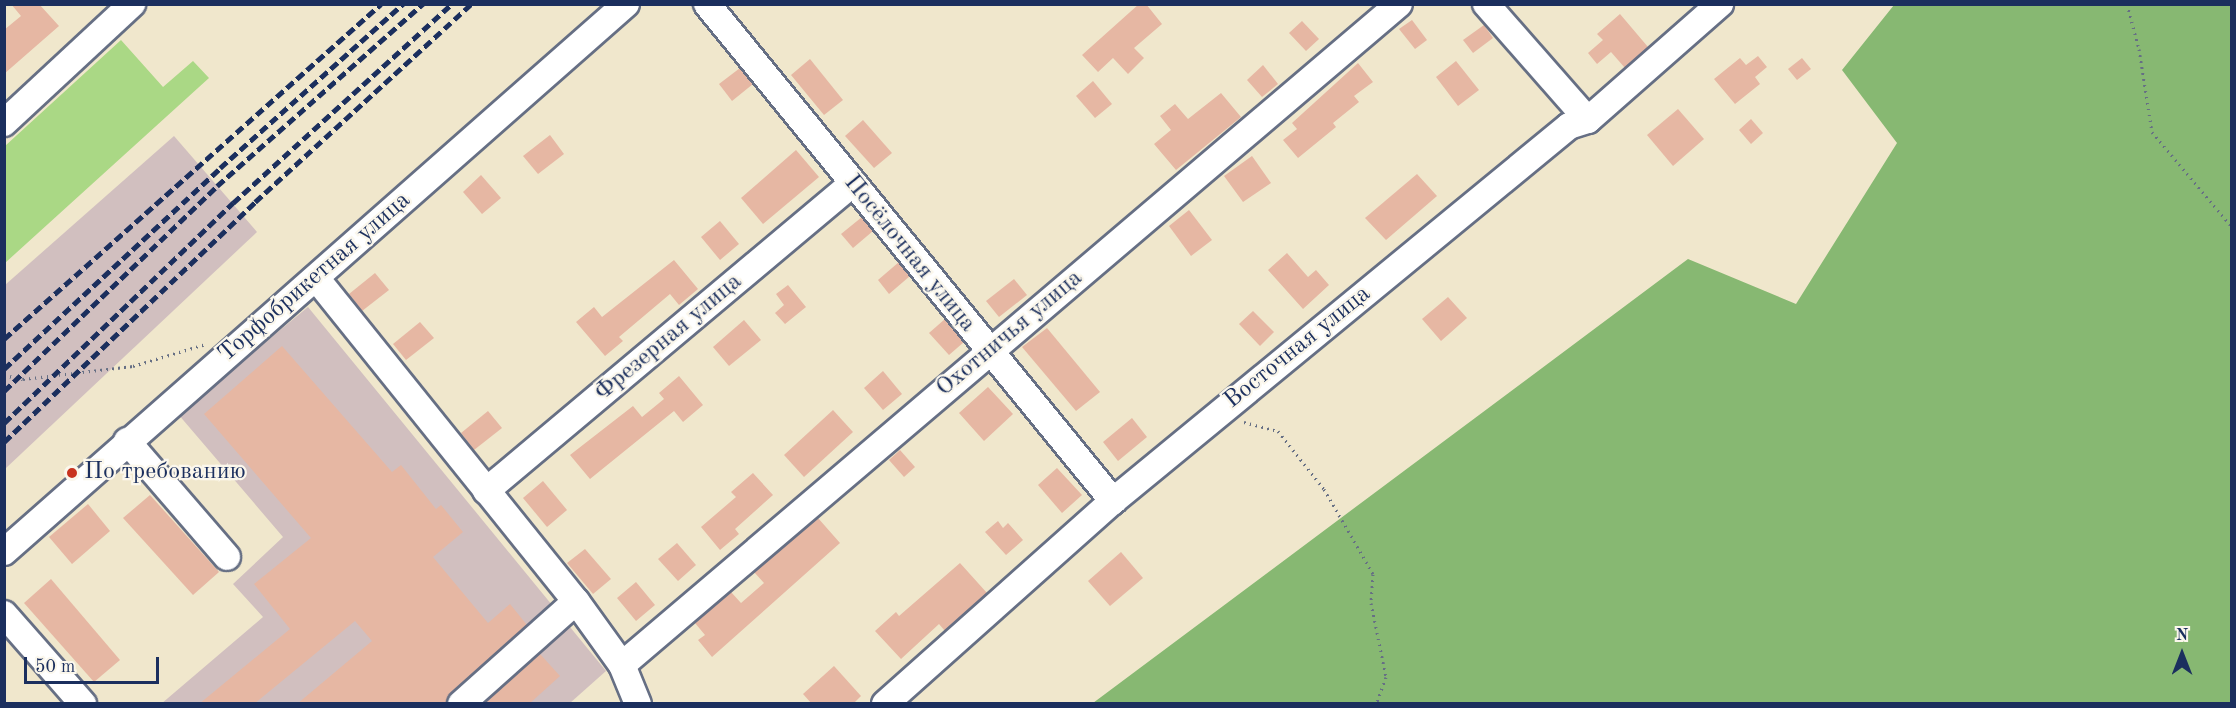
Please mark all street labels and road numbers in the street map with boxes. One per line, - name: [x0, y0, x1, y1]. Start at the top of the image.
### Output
- street label: Посёлочная улица: [837, 170, 981, 338]
- street label: Торфобрикетная улица: [213, 187, 417, 369]
- street label: Охотничья улица: [931, 265, 1089, 403]
- street label: Фрезерная улица: [590, 268, 748, 408]
- street label: Восточная улица: [1219, 280, 1377, 416]

